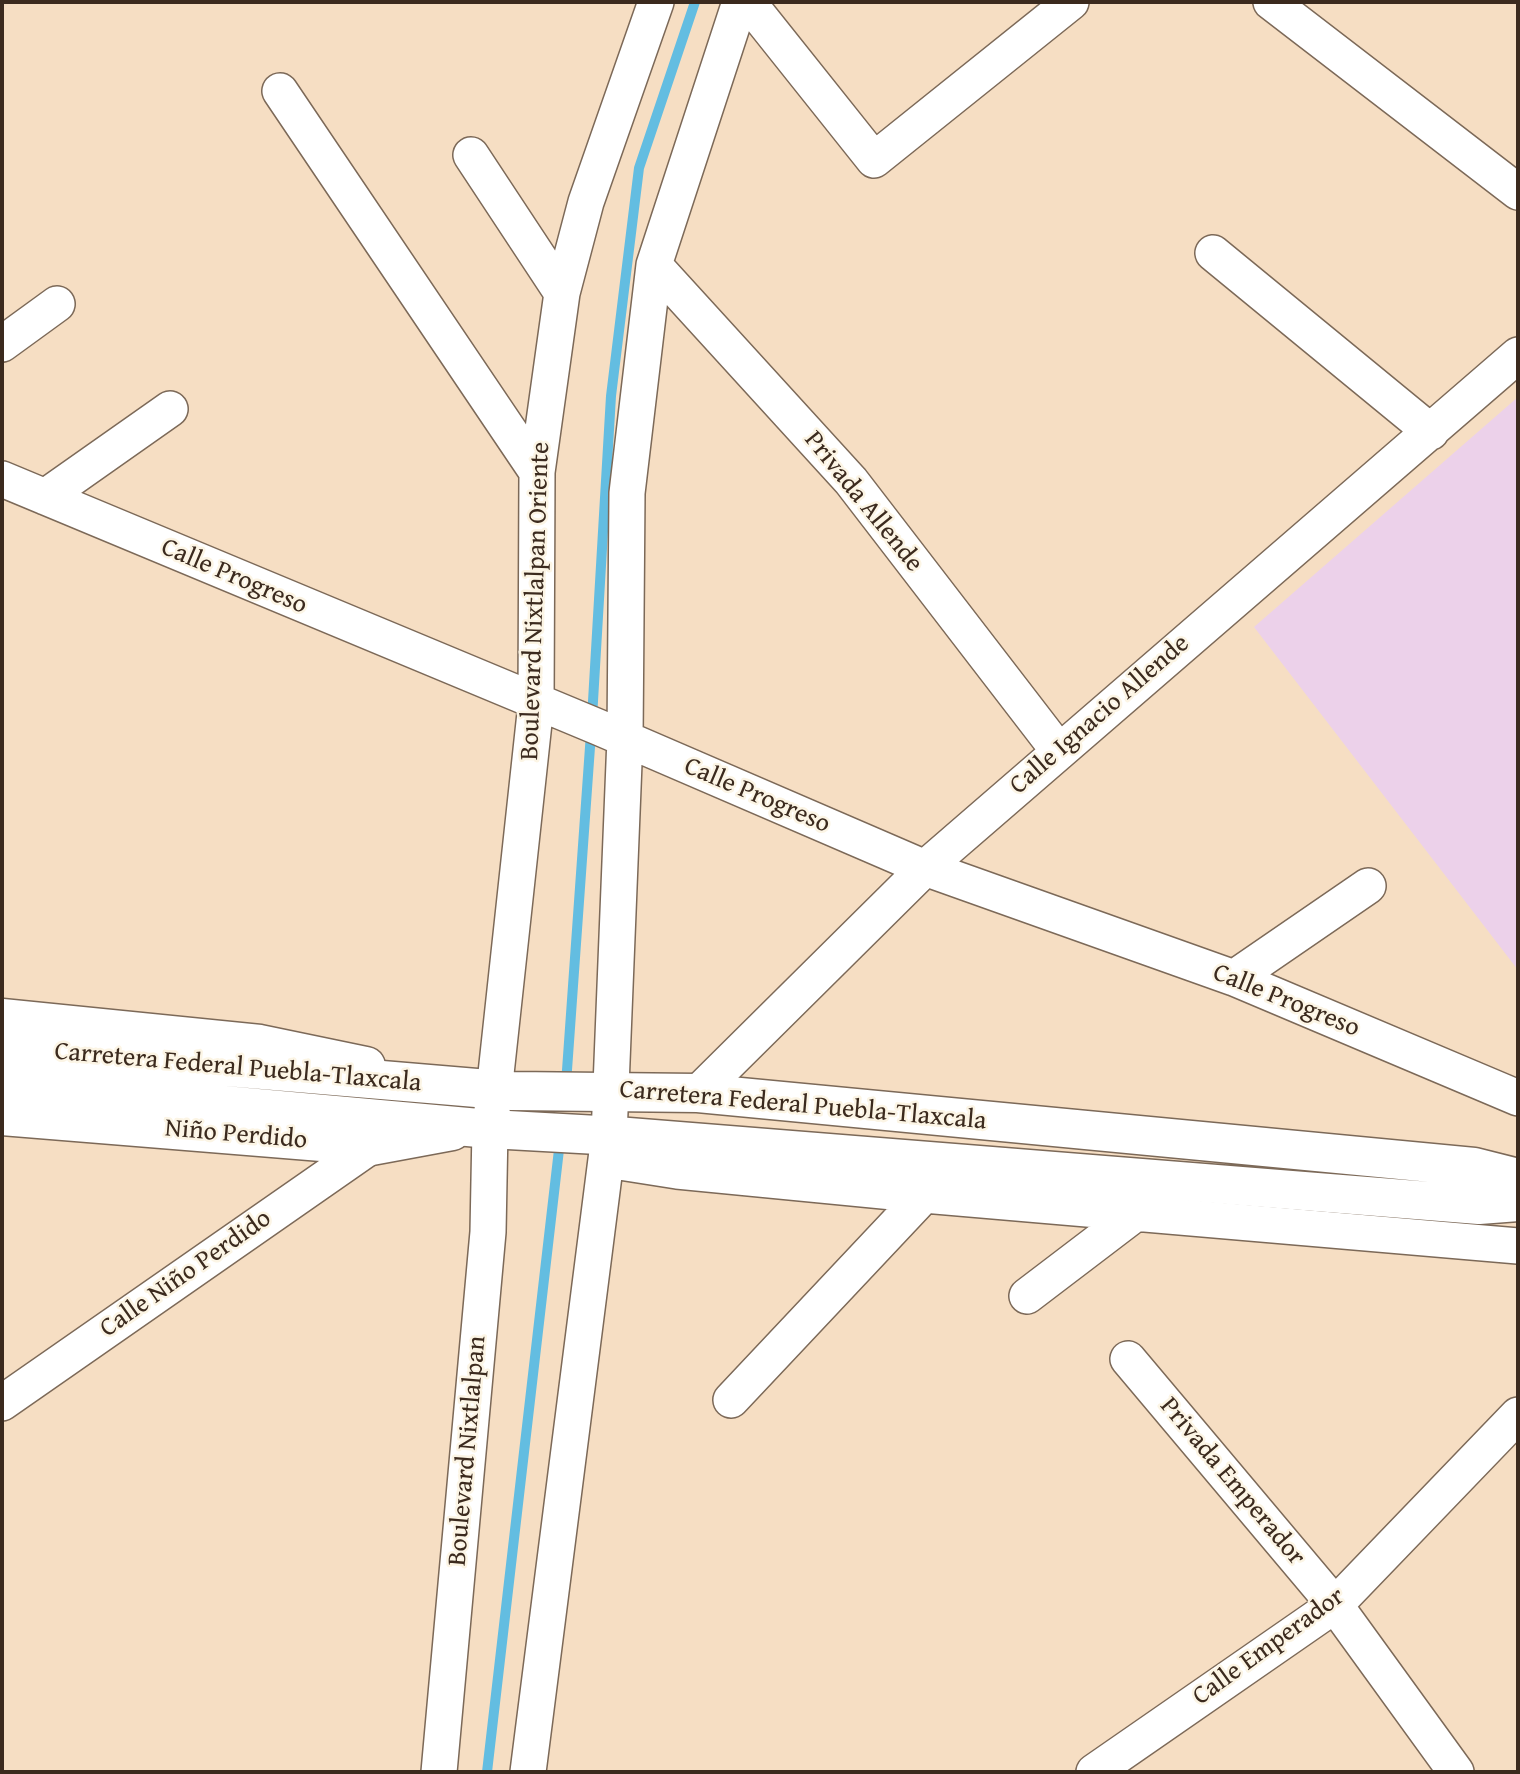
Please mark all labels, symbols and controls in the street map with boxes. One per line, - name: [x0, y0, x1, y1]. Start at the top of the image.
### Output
- street label: Privada Allende: [797, 425, 929, 579]
- street label: Boulevard Nixtlalpan Oriente: [515, 441, 557, 761]
- street label: Calle Progreso: [156, 532, 312, 622]
- street label: Calle Ignacio Allende: [1004, 628, 1196, 802]
- street label: Calle Progreso: [679, 751, 835, 841]
- street label: Calle Progreso: [1208, 957, 1364, 1045]
- street label: Carretera Federal Puebla-Tlaxcala: [53, 1036, 423, 1100]
- street label: Carretera Federal Puebla-Tlaxcala: [618, 1074, 988, 1138]
- street label: Niño Perdido: [163, 1113, 309, 1157]
- street label: Calle Niño Perdido: [94, 1203, 278, 1345]
- street label: Boulevard Nixtlalpan: [442, 1335, 494, 1567]
- street label: Privada Emperador: [1153, 1392, 1311, 1572]
- street label: Calle Emperador: [1187, 1581, 1351, 1713]

